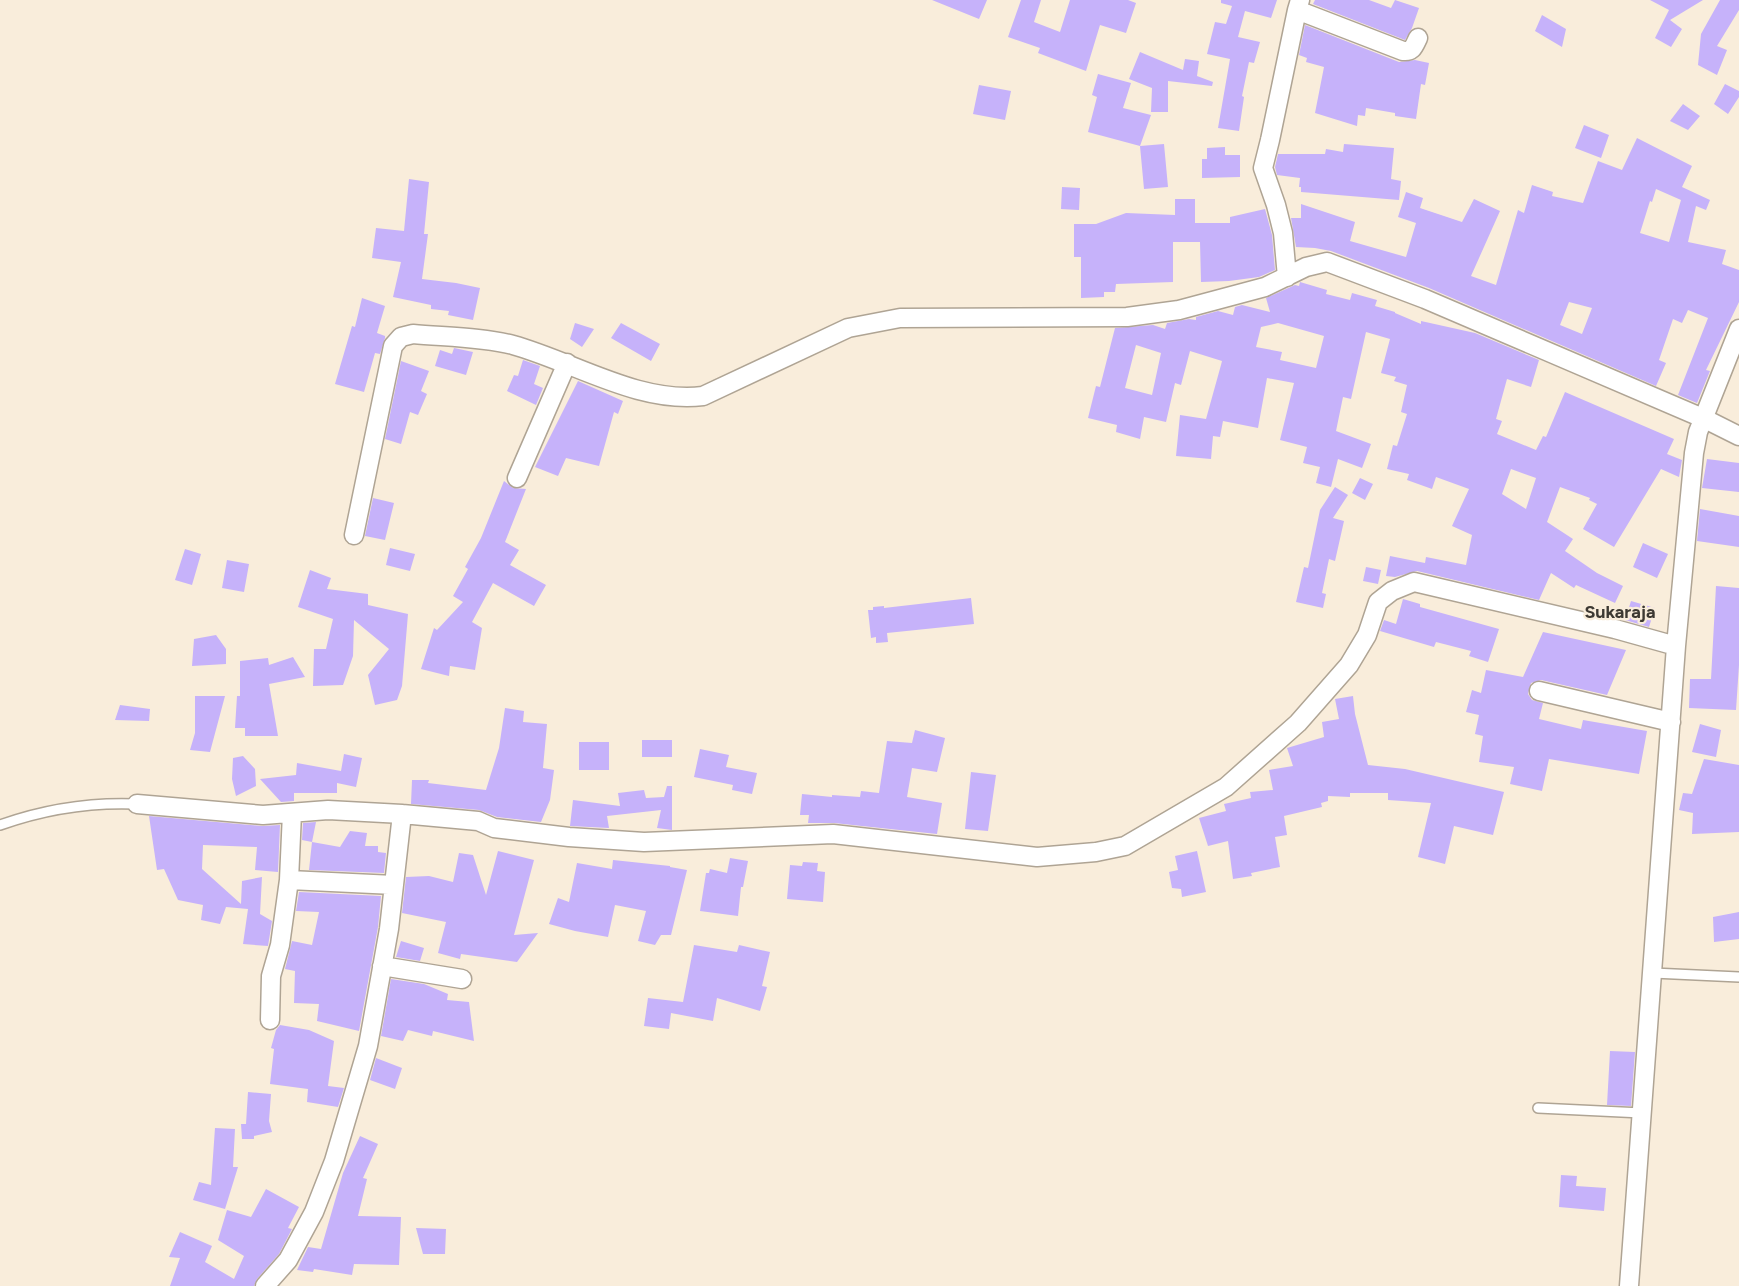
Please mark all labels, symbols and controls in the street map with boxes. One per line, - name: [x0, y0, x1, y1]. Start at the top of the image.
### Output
- district label: Sukaraja: [1584, 601, 1656, 623]

